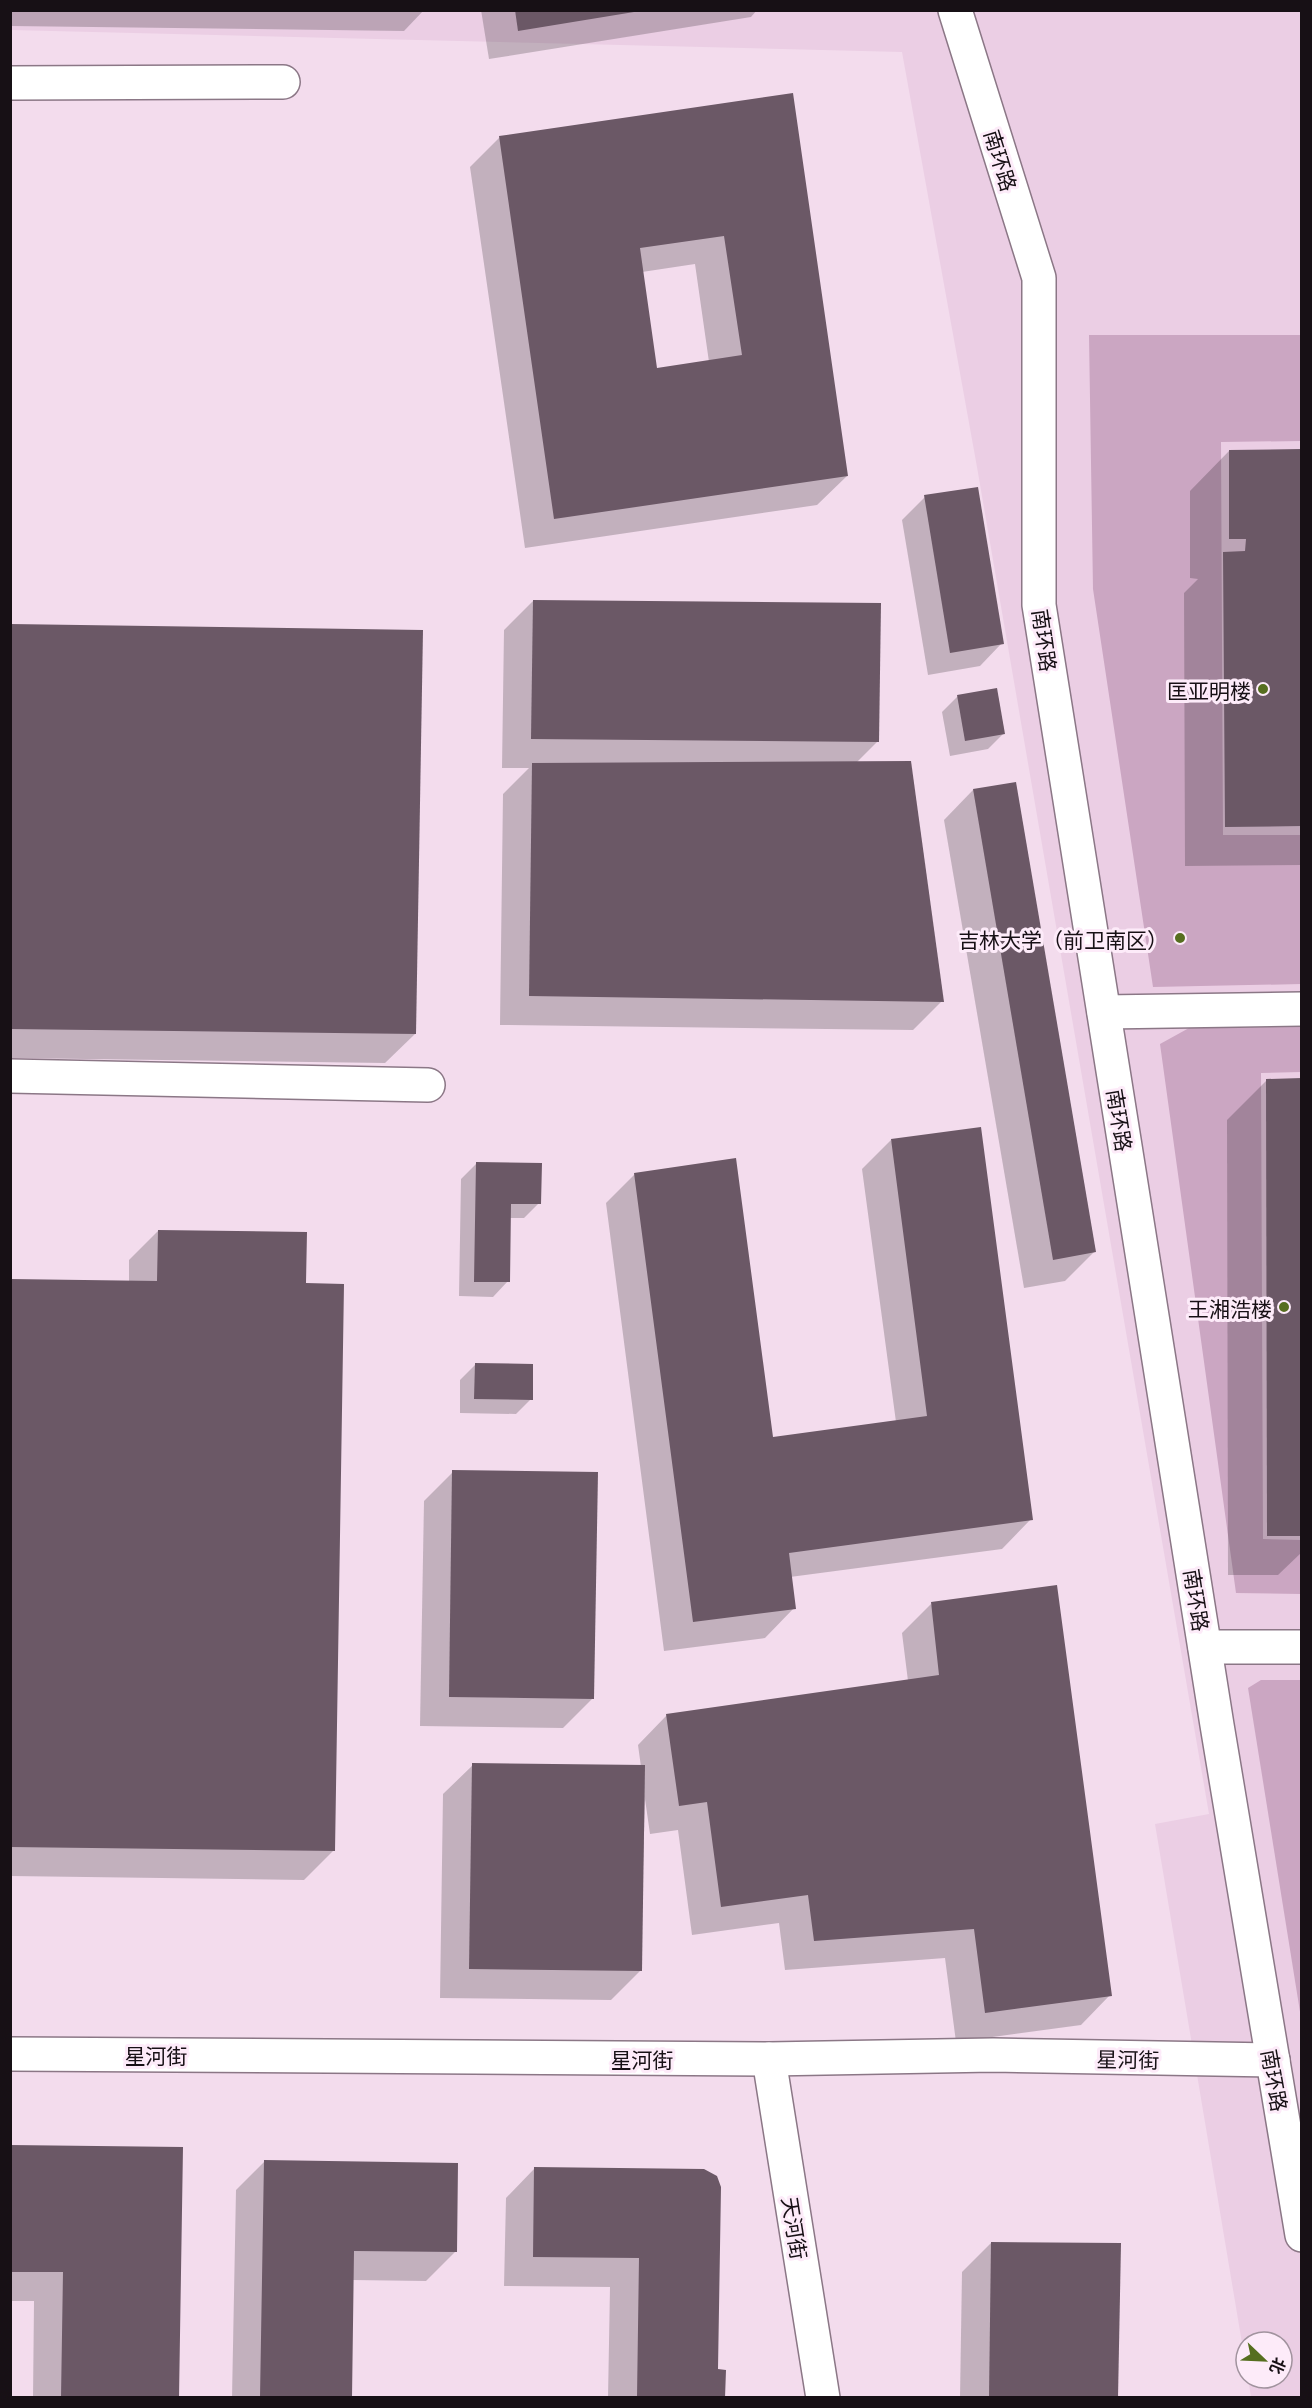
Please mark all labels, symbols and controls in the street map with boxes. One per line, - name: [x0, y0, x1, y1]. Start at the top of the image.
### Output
- street label: 南环路: [978, 125, 1026, 195]
- street label: 南环路: [1026, 607, 1066, 673]
- place label: 匡亚明楼: [1167, 674, 1251, 705]
- marker: 匡亚明楼: [1256, 682, 1270, 696]
- place label: 吉林大学（前卫南区）: [958, 923, 1168, 954]
- marker: 吉林大学（前卫南区）: [1173, 931, 1187, 945]
- street label: 南环路: [1101, 1086, 1141, 1154]
- place label: 王湘浩楼: [1188, 1292, 1272, 1323]
- marker: 王湘浩楼: [1277, 1300, 1291, 1314]
- street label: 南环路: [1178, 1566, 1218, 1634]
- street label: 星河街: [125, 2039, 188, 2070]
- street label: 星河街: [1096, 2042, 1160, 2074]
- street label: 星河街: [611, 2043, 674, 2074]
- street label: 南环路: [1255, 2046, 1297, 2114]
- street label: 天河街: [776, 2194, 816, 2262]
- north arrow: [1234, 2330, 1294, 2390]
- text: 北: [1265, 2354, 1293, 2378]

